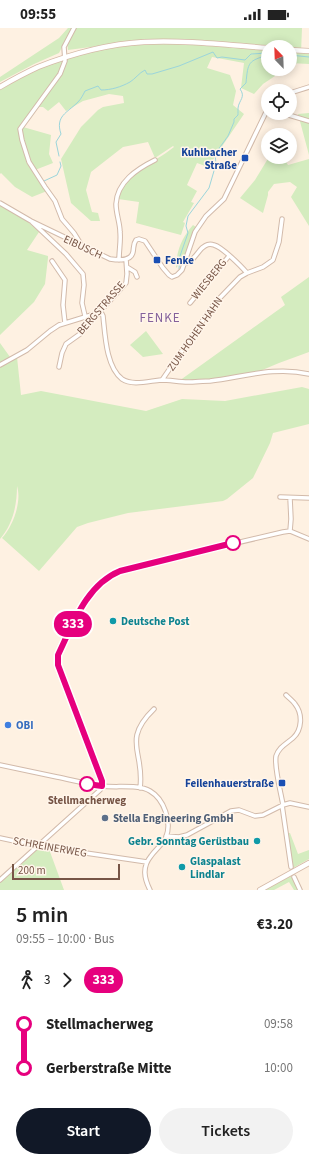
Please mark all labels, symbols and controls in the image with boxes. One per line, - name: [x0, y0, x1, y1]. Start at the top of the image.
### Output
- text: 09:55: [20, 4, 56, 25]
- north arrow: [261, 40, 297, 76]
- map controls: [261, 40, 297, 164]
- button: locate: [261, 84, 297, 120]
- button: layers: [261, 128, 297, 164]
- place label: Kuhlbacher Straße: [181, 145, 238, 173]
- marker: Kuhlbacher Straße: [240, 153, 250, 163]
- street label: EIBUSCH: [61, 231, 105, 263]
- place label: Fenke: [165, 253, 194, 268]
- marker: Fenke: [152, 255, 162, 265]
- street label: WIESBERG: [188, 255, 230, 303]
- street label: BERGSTRASSE: [74, 278, 129, 338]
- street label: ZUM HOHEN HAHN: [164, 294, 226, 374]
- district label: FENKE: [139, 309, 181, 327]
- unlabelled marker: [225, 535, 241, 551]
- line badge: 333: [50, 611, 96, 637]
- text: 333: [62, 614, 84, 634]
- place label: Deutsche Post: [121, 614, 190, 629]
- marker: Deutsche Post: [108, 616, 118, 626]
- place label: OBI: [16, 718, 34, 733]
- marker: OBI: [3, 720, 13, 730]
- marker: Stellmacherweg: [79, 776, 95, 792]
- place label: Feilenhauerstraße: [185, 776, 274, 791]
- marker: Feilenhauerstraße: [277, 778, 287, 788]
- place label: Stellmacherweg: [48, 793, 126, 808]
- place label: Stella Engineering GmbH: [113, 811, 234, 826]
- marker: Stella Engineering GmbH: [100, 813, 110, 823]
- street label: SCHREINERWEG: [12, 833, 88, 861]
- place label: Gebr. Sonntag Gerüstbau: [128, 834, 249, 849]
- marker: Gebr. Sonntag Gerüstbau: [252, 836, 262, 846]
- place label: Glaspalast Lindlar: [190, 854, 241, 882]
- scale bar: [12, 862, 120, 881]
- marker: Glaspalast Lindlar: [177, 862, 187, 872]
- text: 200 m: [18, 863, 46, 878]
- text: 5 min: [16, 899, 68, 931]
- text: €3.20: [257, 914, 293, 935]
- text: 09:55 – 10:00 · Bus: [16, 930, 114, 948]
- icon: walk: [16, 969, 38, 991]
- icon: forward: [56, 969, 78, 991]
- text: 333: [92, 970, 115, 990]
- text: 3: [44, 971, 50, 989]
- text: Stellmacherweg: [46, 1014, 153, 1035]
- text: 09:58: [264, 1015, 293, 1033]
- text: Gerberstraße Mitte: [46, 1058, 172, 1079]
- text: 10:00: [264, 1059, 293, 1077]
- button: Start: [16, 1108, 151, 1154]
- button: Tickets: [159, 1108, 293, 1154]

